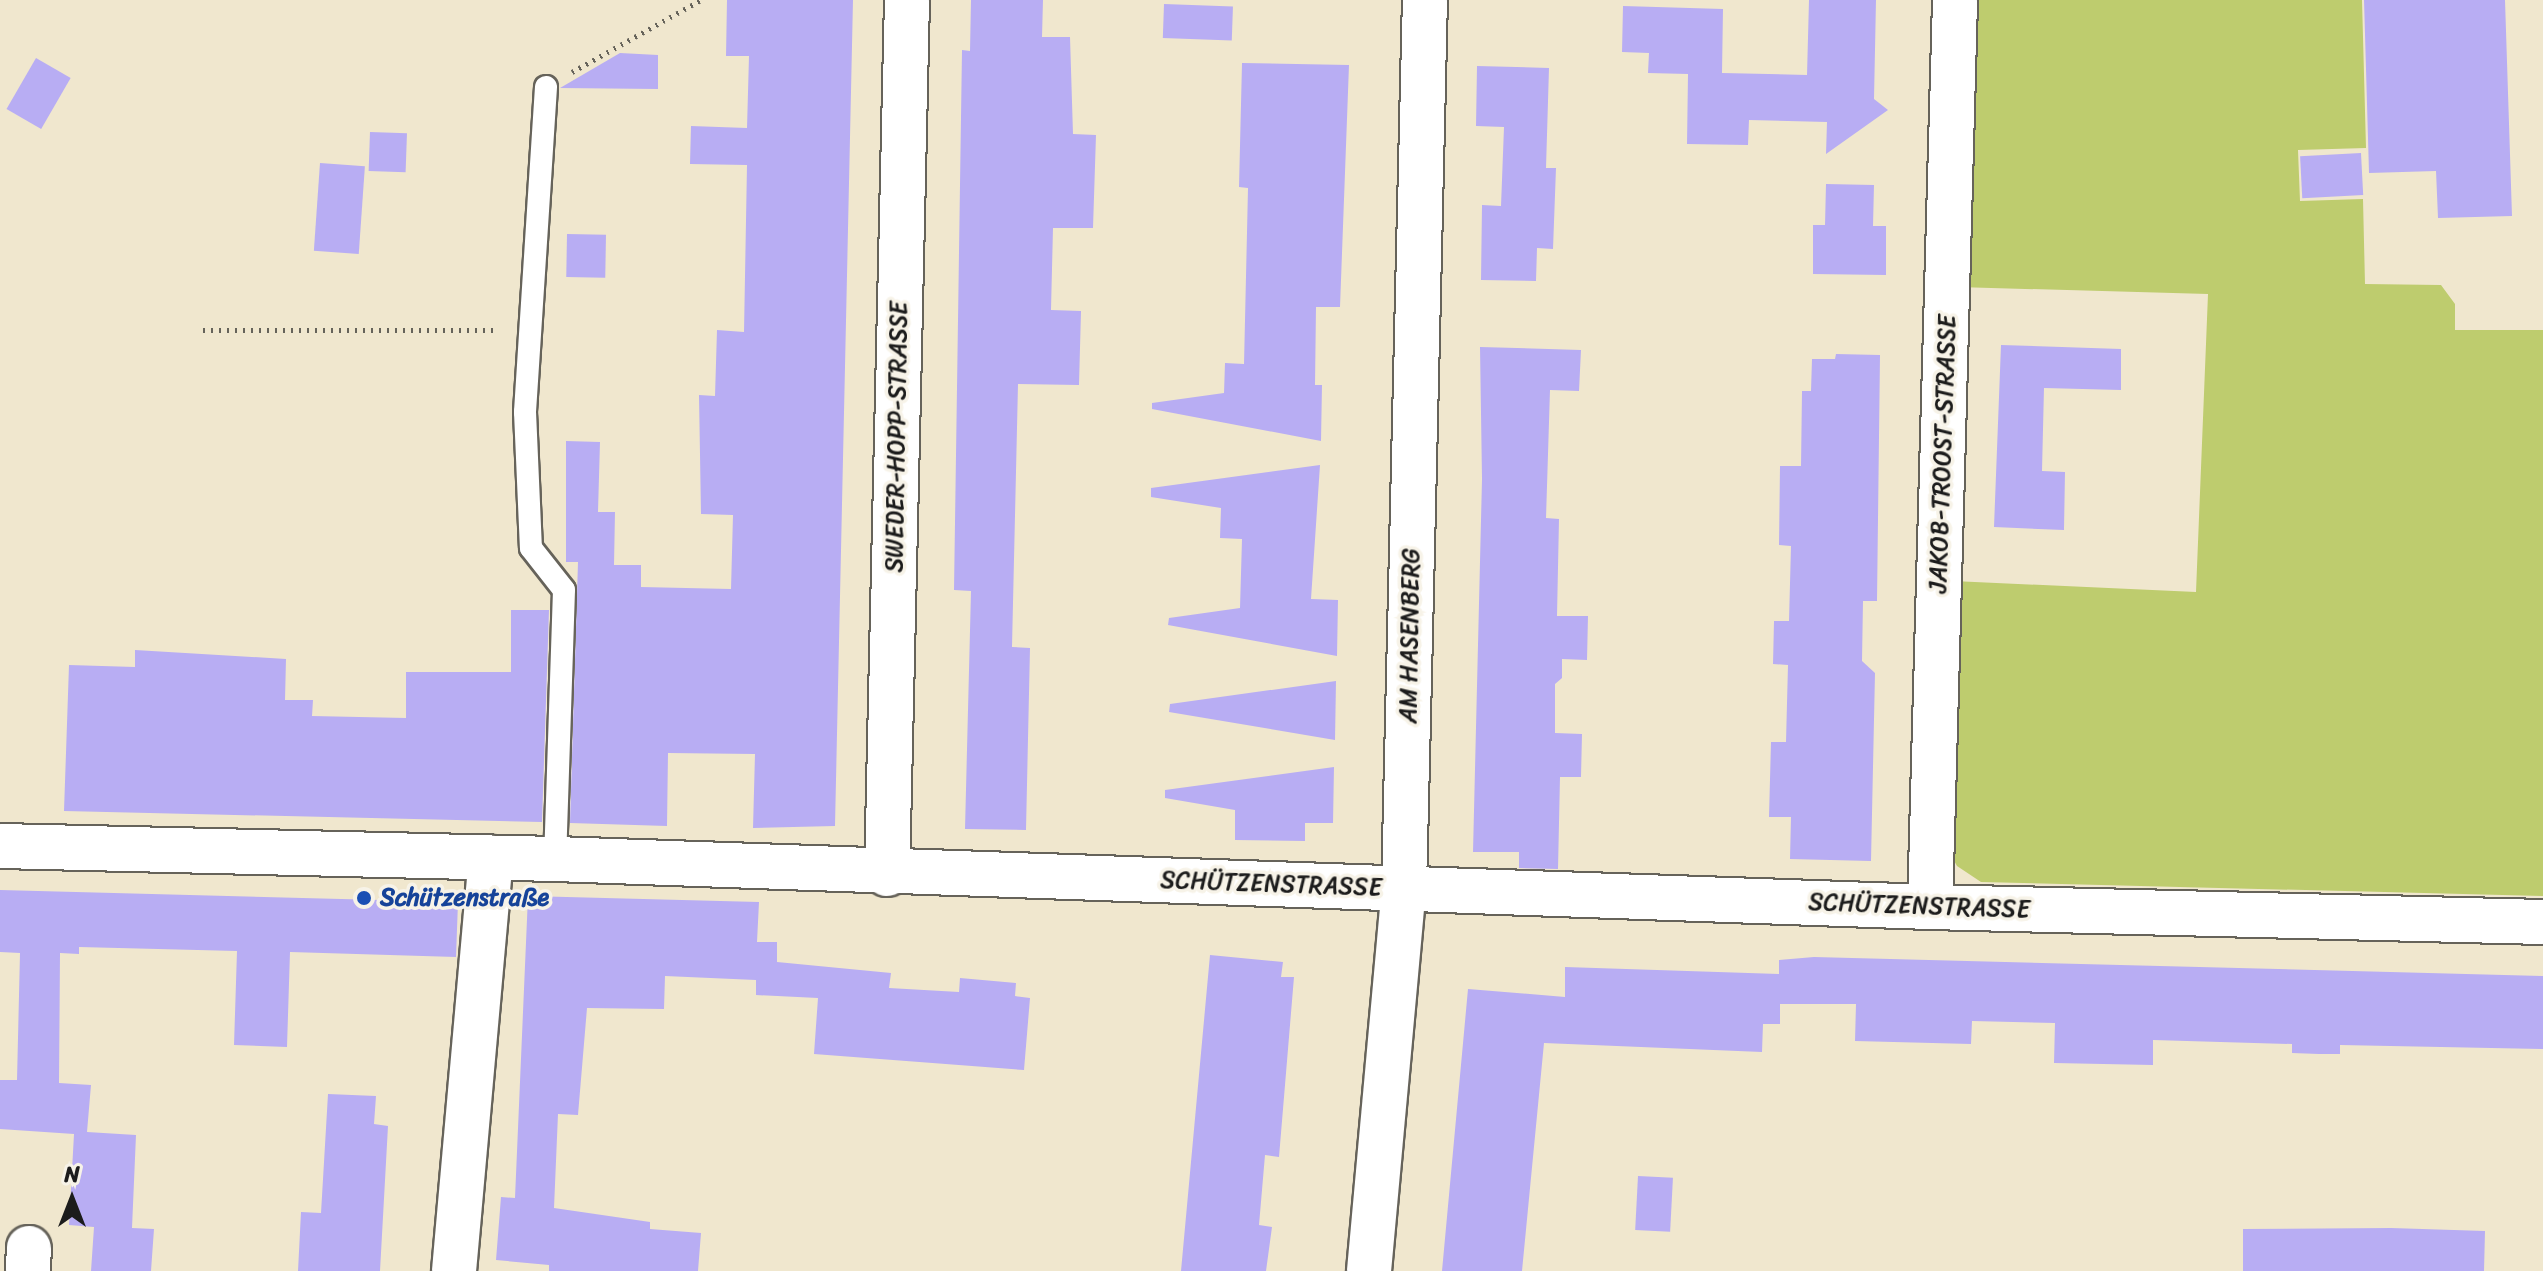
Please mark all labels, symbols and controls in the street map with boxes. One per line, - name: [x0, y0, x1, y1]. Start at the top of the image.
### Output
- street label: SWEDER-HOPP-STRASSE: [880, 301, 914, 573]
- street label: JAKOB-TROOST-STRASSE: [1924, 314, 1962, 594]
- street label: AM HASENBERG: [1394, 547, 1426, 725]
- street label: SCHÜTZENSTRASSE: [1160, 866, 1382, 902]
- place label: Schützenstraße: [380, 884, 549, 912]
- street label: SCHÜTZENSTRASSE: [1808, 888, 2030, 924]
- marker: Schützenstraße: [355, 889, 373, 907]
- text: N: [64, 1155, 80, 1194]
- north arrow: [32, 1159, 112, 1239]

